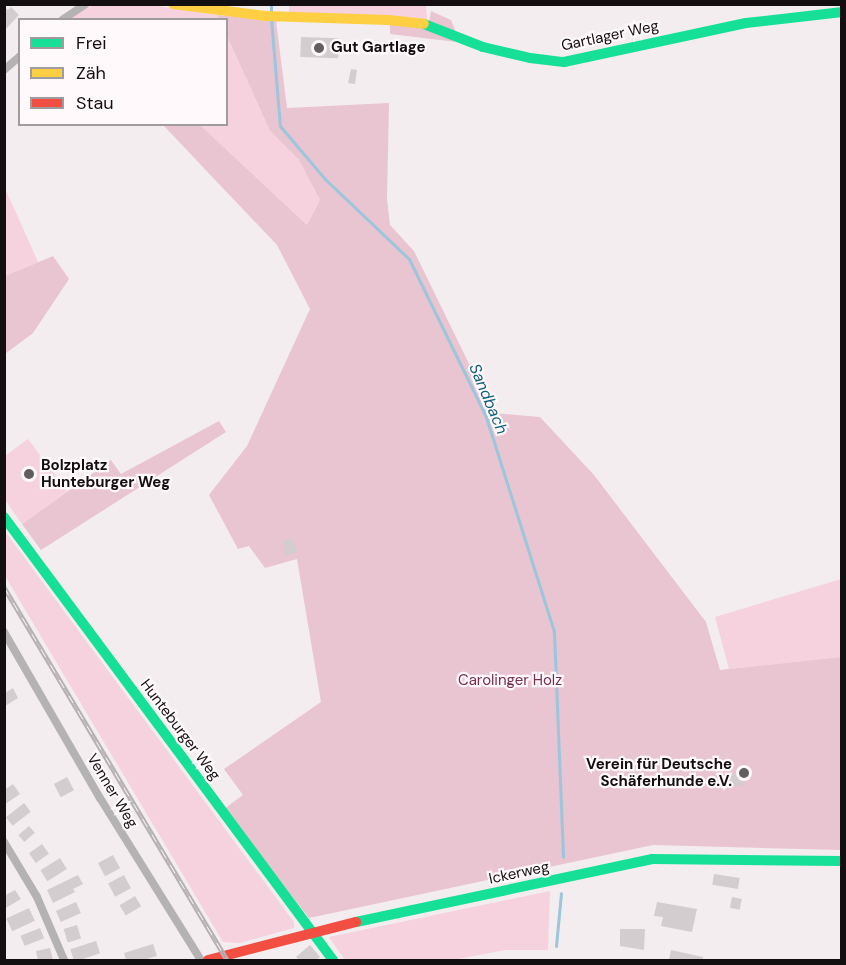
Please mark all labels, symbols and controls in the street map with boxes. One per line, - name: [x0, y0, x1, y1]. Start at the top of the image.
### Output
- street label: Gartlager Weg: [560, 17, 660, 55]
- legend: [18, 18, 228, 126]
- text: Frei: [76, 31, 107, 55]
- place label: Gut Gartlage: [331, 39, 425, 57]
- marker: Gut Gartlage: [312, 41, 326, 55]
- text: Zäh: [76, 61, 106, 85]
- text: Stau: [76, 91, 114, 115]
- water label: Sandbach: [465, 361, 511, 437]
- place label: Bolzplatz Hunteburger Weg: [41, 456, 170, 491]
- marker: Bolzplatz Hunteburger Weg: [22, 467, 36, 481]
- park label: Carolinger Holz: [458, 672, 562, 690]
- street label: Hunteburger Weg: [136, 676, 224, 784]
- street label: Venner Weg: [83, 751, 141, 831]
- place label: Verein für Deutsche Schäferhunde e.V.: [586, 755, 732, 790]
- marker: Verein für Deutsche Schäferhunde e.V.: [737, 766, 751, 780]
- street label: Ickerweg: [487, 858, 551, 888]

